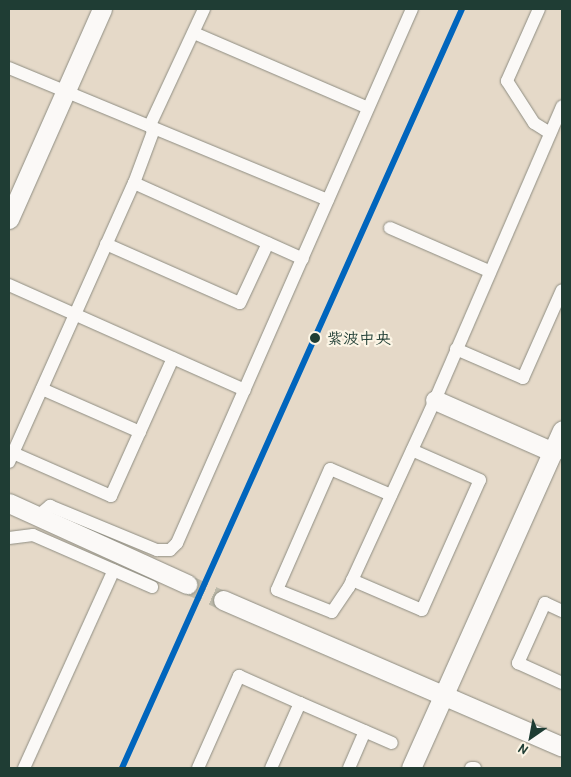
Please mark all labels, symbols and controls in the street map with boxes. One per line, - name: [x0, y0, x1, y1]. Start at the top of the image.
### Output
- place label: 紫波中央: [327, 328, 391, 348]
- marker: 紫波中央: [307, 330, 323, 346]
- north arrow: [506, 712, 556, 762]
- text: N: [514, 740, 531, 760]

